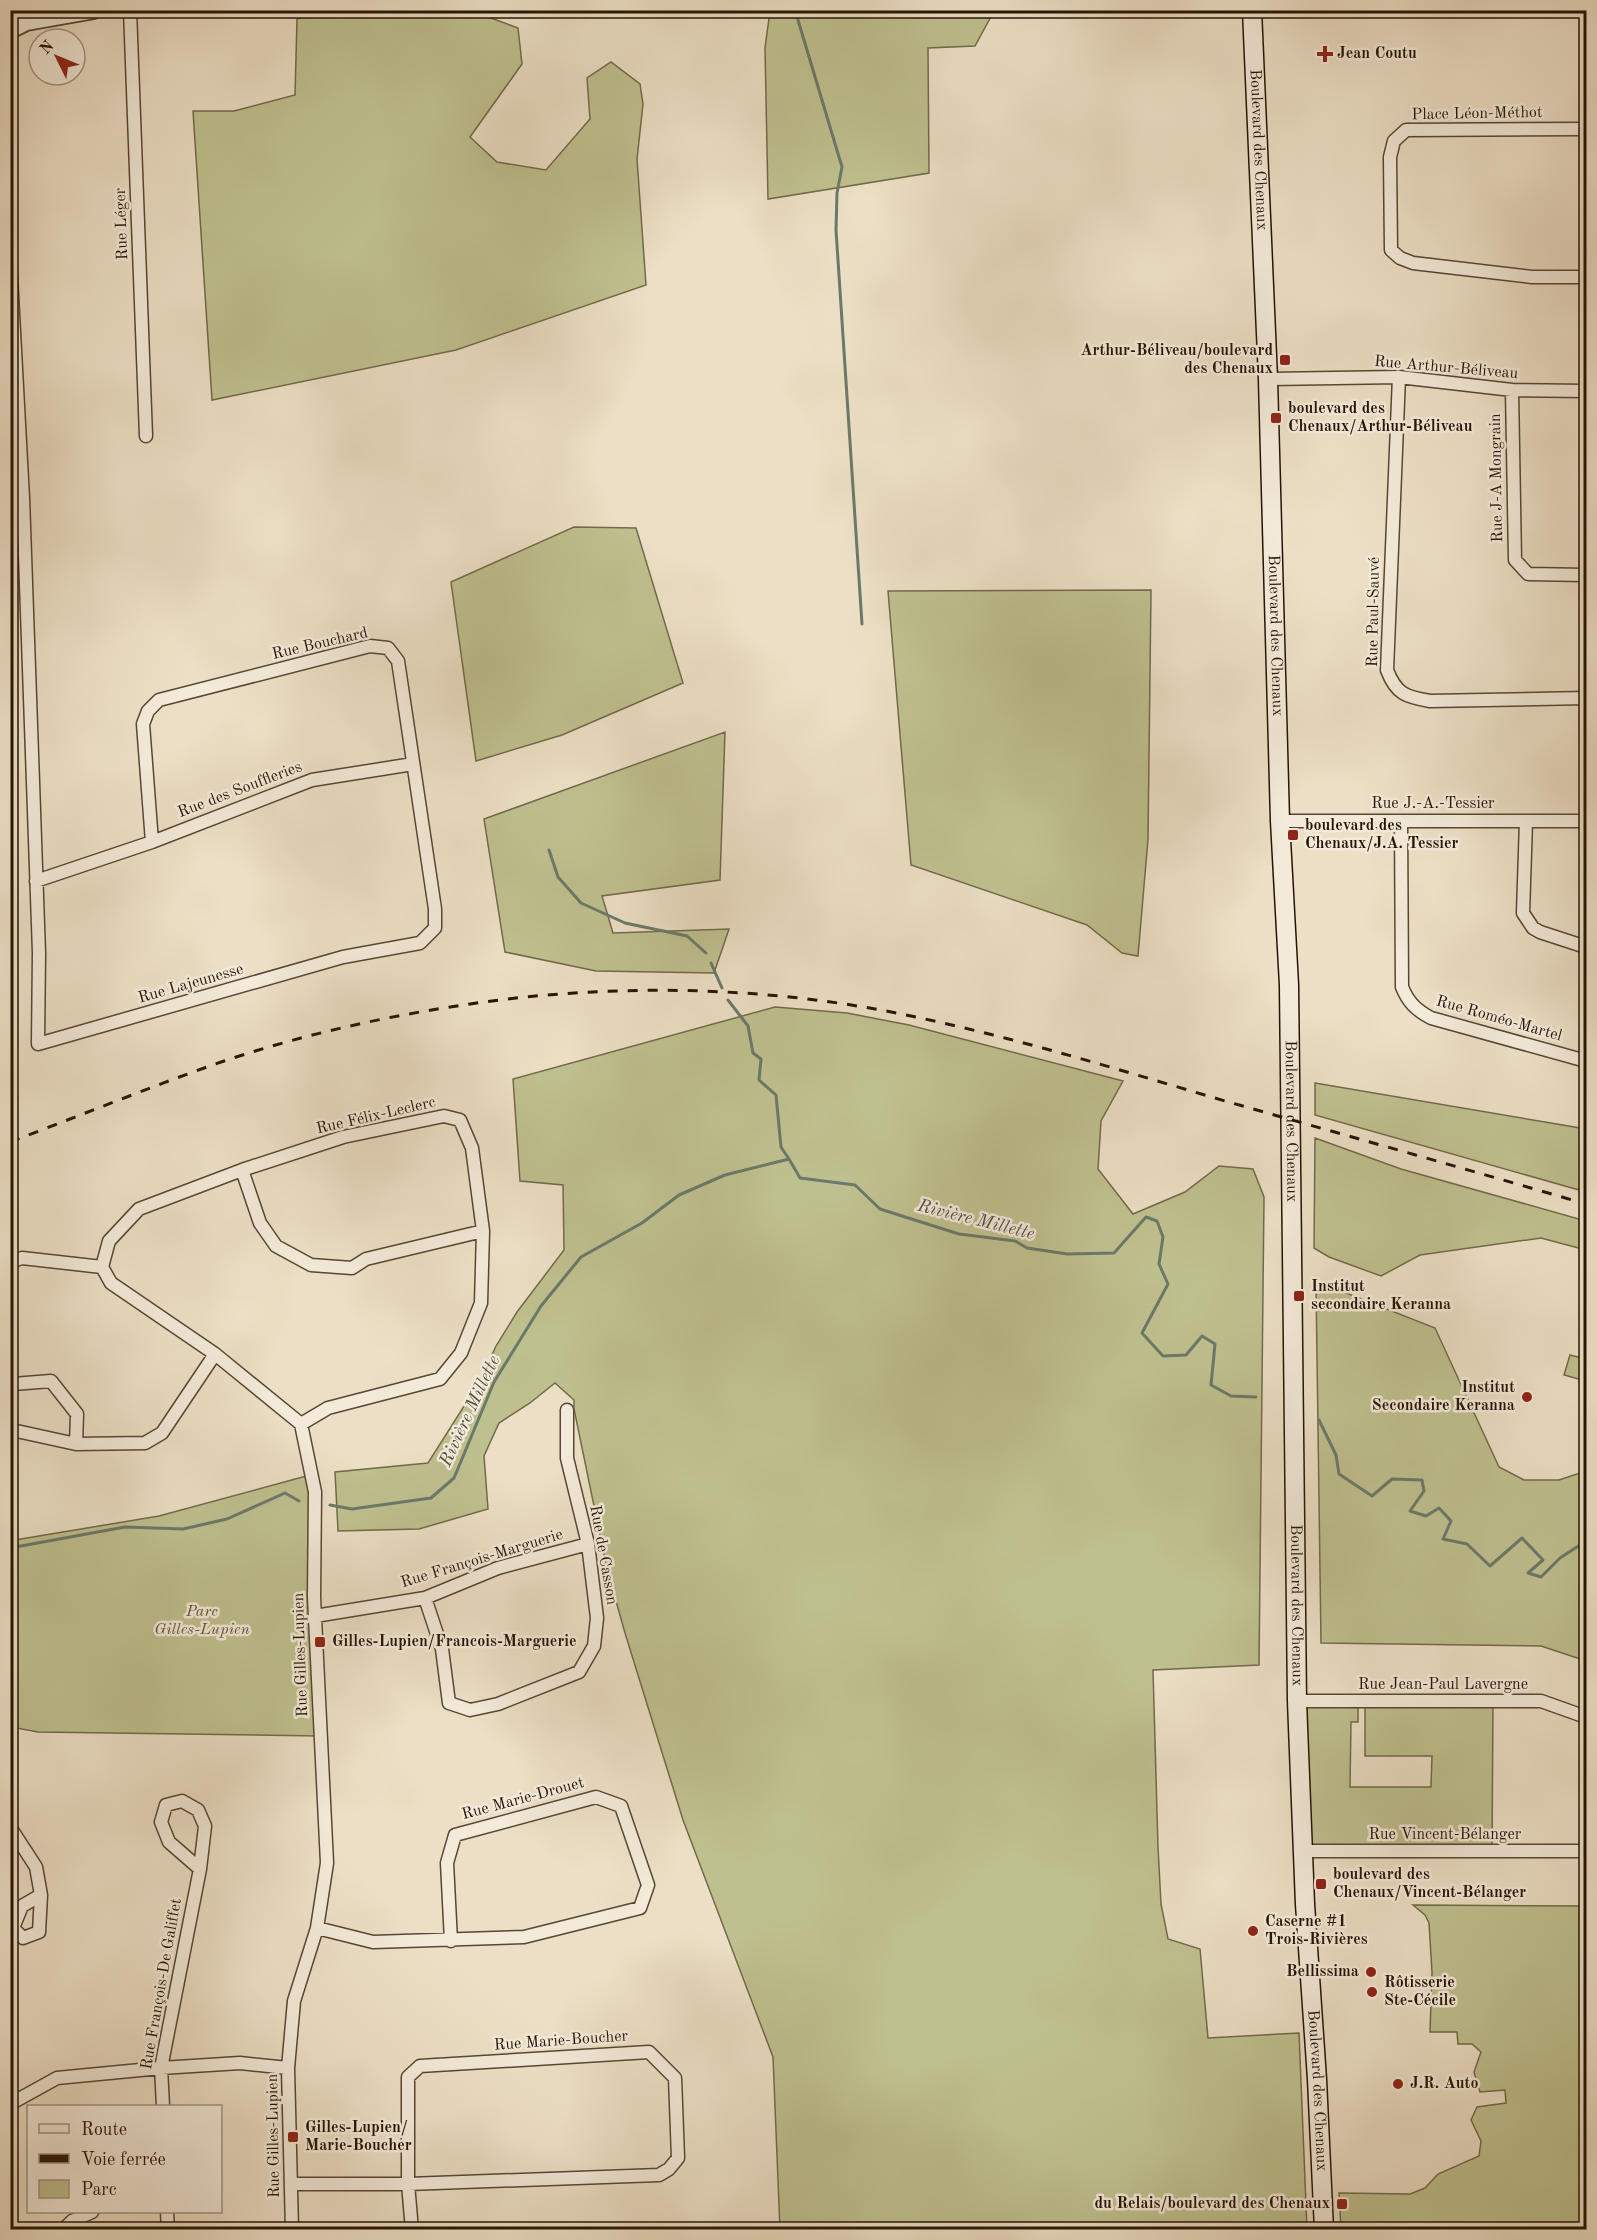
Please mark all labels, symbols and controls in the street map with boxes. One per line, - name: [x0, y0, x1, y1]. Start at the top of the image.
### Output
- north arrow: [27, 27, 87, 87]
- text: N: [37, 38, 58, 58]
- place label: Jean Coutu: [1337, 46, 1417, 62]
- marker: Jean Coutu: [1318, 47, 1332, 61]
- street label: Boulevard des Chenaux: [1247, 69, 1270, 231]
- street label: Place Léon-Méthot: [1411, 105, 1543, 123]
- street label: Rue Léger: [113, 187, 131, 260]
- place label: Arthur-Béliveau/boulevard des Chenaux: [1080, 343, 1273, 377]
- marker: Arthur-Béliveau/boulevard des Chenaux: [1278, 353, 1292, 367]
- street label: Rue Arthur-Béliveau: [1373, 354, 1519, 382]
- place label: boulevard des Chenaux/Arthur-Béliveau: [1288, 401, 1473, 435]
- marker: boulevard des Chenaux/Arthur-Béliveau: [1269, 411, 1283, 425]
- street label: Rue J-A Mongrain: [1488, 413, 1506, 543]
- street label: Boulevard des Chenaux: [1265, 554, 1285, 717]
- street label: Rue Paul-Sauvé: [1365, 557, 1383, 667]
- street label: Rue Bouchard: [271, 625, 369, 663]
- street label: Rue des Souffleries: [176, 759, 304, 821]
- street label: Rue J.-A.-Tessier: [1371, 796, 1495, 812]
- place label: boulevard des Chenaux/J.A. Tessier: [1305, 818, 1459, 852]
- marker: boulevard des Chenaux/J.A. Tessier: [1286, 828, 1300, 842]
- street label: Rue Lajeunesse: [137, 961, 245, 1007]
- street label: Rue Roméo-Martel: [1434, 993, 1564, 1045]
- street label: Boulevard des Chenaux: [1282, 1040, 1299, 1202]
- street label: Rue Félix-Leclerc: [315, 1094, 437, 1138]
- water label: Rivière Millette: [915, 1197, 1036, 1243]
- place label: Institut secondaire Keranna: [1311, 1279, 1451, 1313]
- marker: Institut secondaire Keranna: [1292, 1289, 1306, 1303]
- water label: Rivière Millette: [436, 1353, 503, 1470]
- place label: Institut Secondaire Keranna: [1372, 1380, 1515, 1414]
- marker: Institut Secondaire Keranna: [1520, 1390, 1534, 1404]
- street label: Rue de Casson: [586, 1504, 620, 1607]
- street label: Boulevard des Chenaux: [1287, 1524, 1305, 1686]
- street label: Rue François-Marguerie: [399, 1527, 565, 1591]
- street label: Rue Gilles-Lupien: [291, 1592, 311, 1717]
- park label: Parc Gilles-Lupien: [154, 1604, 250, 1638]
- place label: Gilles-Lupien/Francois-Marguerie: [332, 1634, 577, 1650]
- marker: Gilles-Lupien/Francois-Marguerie: [313, 1635, 327, 1649]
- street label: Rue Jean-Paul Lavergne: [1358, 1677, 1528, 1693]
- street label: Rue Marie-Drouet: [460, 1775, 586, 1823]
- street label: Rue Vincent-Bélanger: [1369, 1827, 1522, 1843]
- place label: boulevard des Chenaux/Vincent-Bélanger: [1333, 1867, 1526, 1901]
- marker: boulevard des Chenaux/Vincent-Bélanger: [1314, 1877, 1328, 1891]
- street label: Rue François-De Galiffet: [139, 1897, 185, 2071]
- place label: Caserne #1 Trois-Rivières: [1265, 1914, 1368, 1948]
- marker: Caserne #1 Trois-Rivières: [1246, 1924, 1260, 1938]
- place label: Bellissima: [1286, 1964, 1359, 1980]
- marker: Bellissima: [1364, 1965, 1378, 1979]
- place label: Rôtisserie Ste-Cécile: [1384, 1975, 1456, 2009]
- marker: Rôtisserie Ste-Cécile: [1365, 1985, 1379, 1999]
- street label: Boulevard des Chenaux: [1304, 2009, 1329, 2172]
- street label: Rue Marie-Boucher: [493, 2028, 629, 2054]
- street label: Rue Gilles-Lupien: [265, 2073, 283, 2198]
- place label: J.R. Auto: [1410, 2076, 1479, 2092]
- marker: J.R. Auto: [1391, 2077, 1405, 2091]
- legend: [27, 2105, 222, 2213]
- place label: Gilles-Lupien/ Marie-Boucher: [305, 2120, 412, 2154]
- text: Route: [81, 2121, 127, 2139]
- marker: Gilles-Lupien/ Marie-Boucher: [286, 2130, 300, 2144]
- text: Voie ferrée: [81, 2151, 166, 2169]
- text: Parc: [81, 2181, 117, 2199]
- place label: du Relais/boulevard des Chenaux: [1095, 2196, 1330, 2212]
- marker: du Relais/boulevard des Chenaux: [1335, 2197, 1349, 2211]

